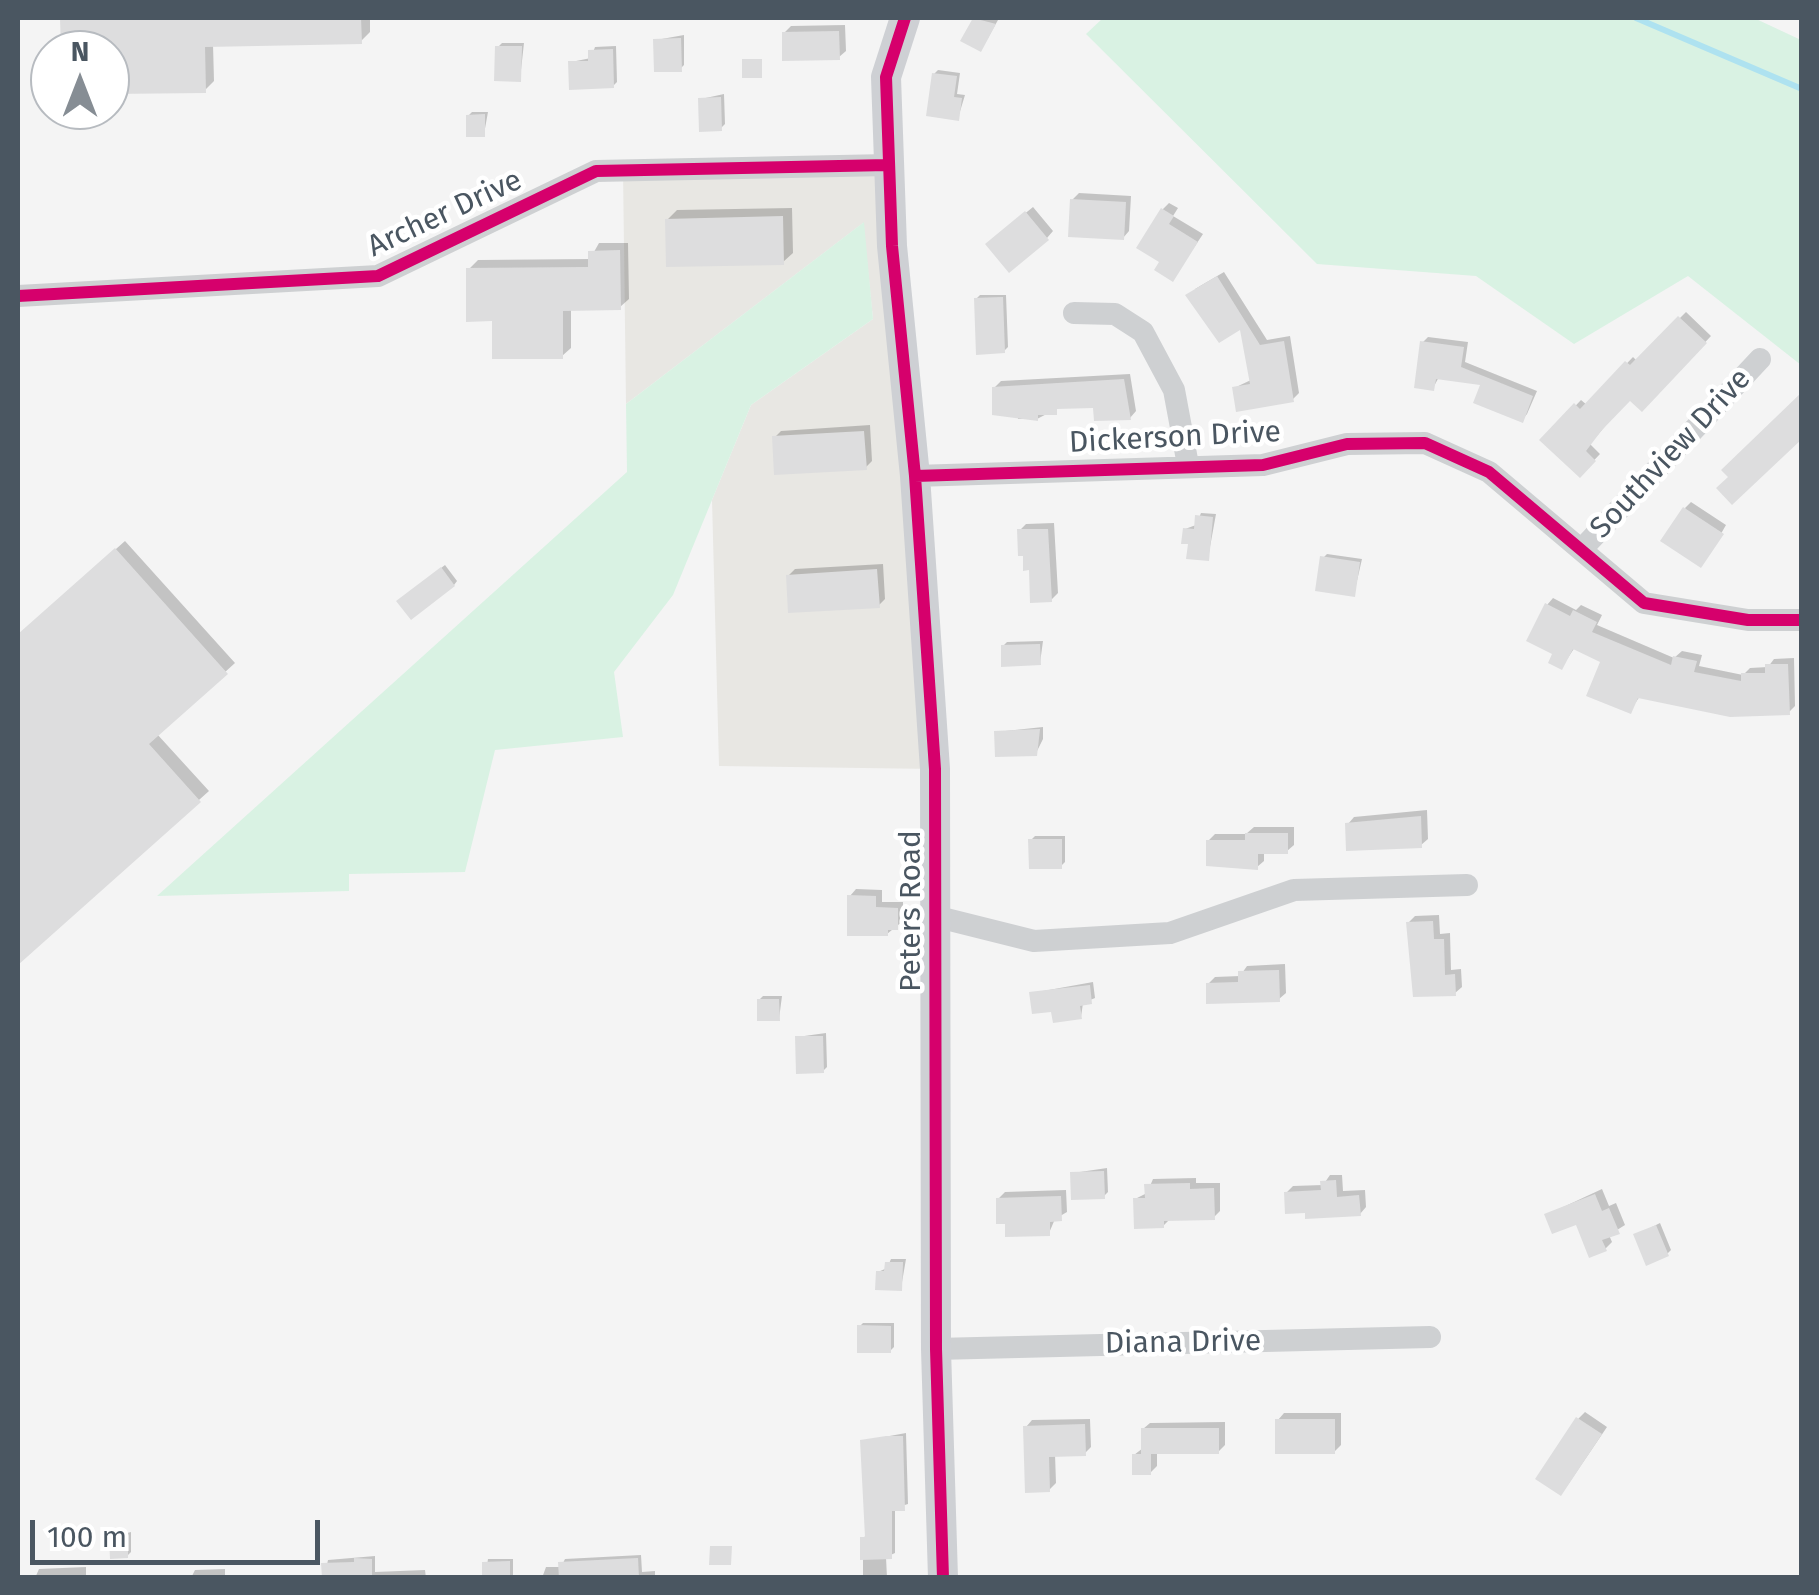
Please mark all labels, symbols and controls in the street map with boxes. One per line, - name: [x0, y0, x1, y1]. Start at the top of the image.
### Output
- north arrow: [30, 30, 130, 130]
- text: N: [71, 35, 89, 68]
- street label: Archer Drive: [362, 163, 528, 265]
- street label: Southview Drive: [1583, 362, 1759, 546]
- street label: Dickerson Drive: [1068, 414, 1282, 462]
- street label: Peters Road: [894, 830, 930, 992]
- street label: Diana Drive: [1105, 1324, 1261, 1362]
- scale bar: [35, 1500, 325, 1562]
- text: 100 m: [47, 1519, 127, 1555]

